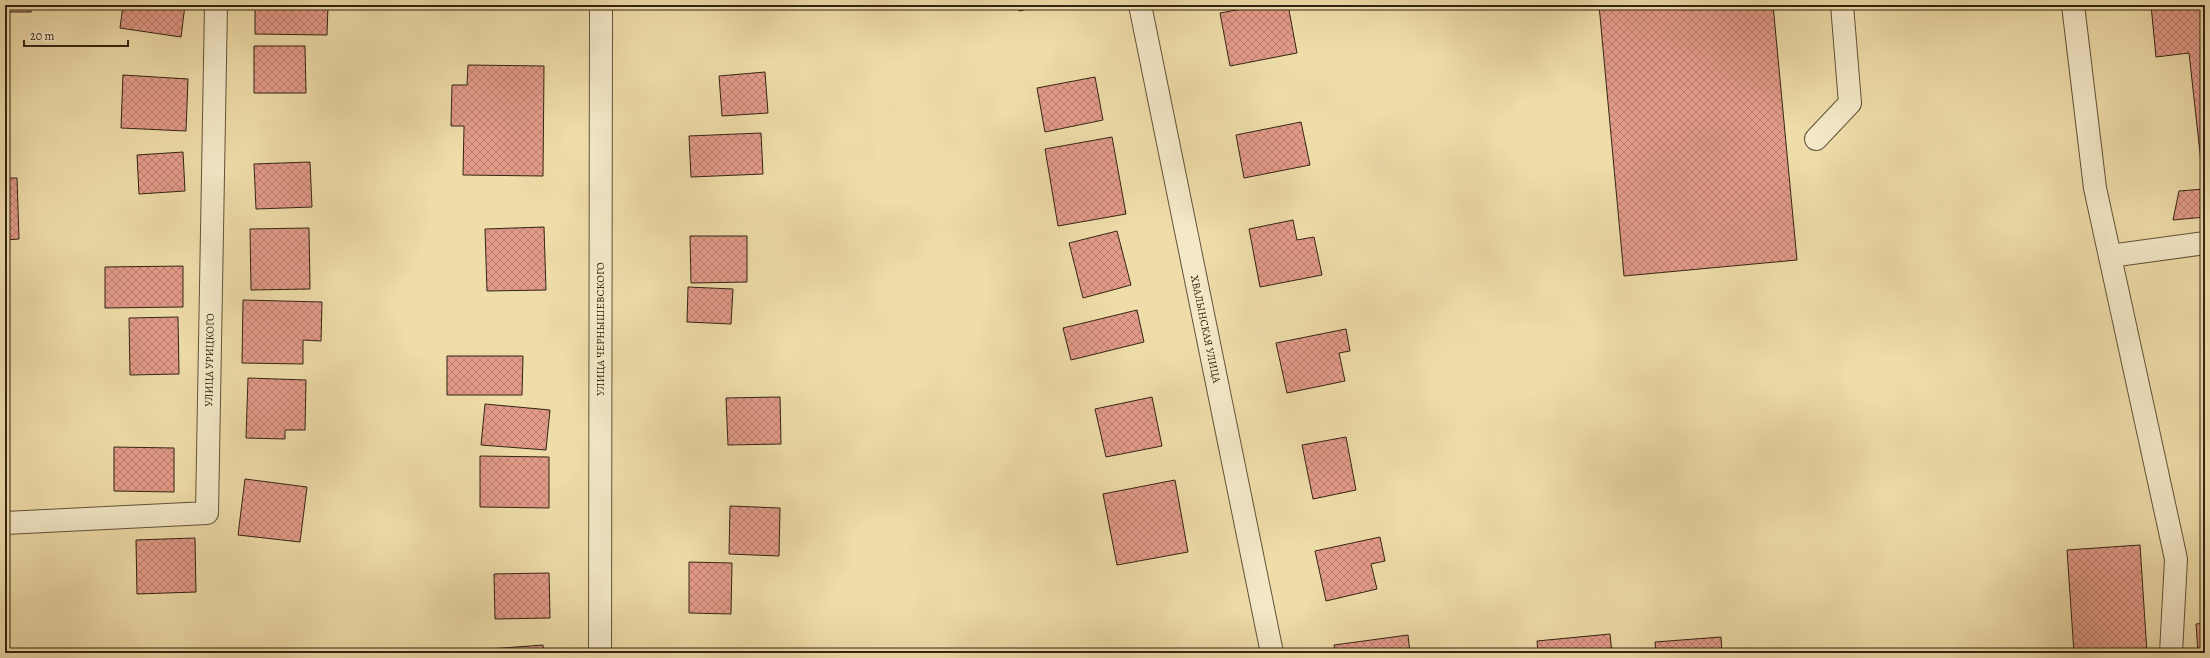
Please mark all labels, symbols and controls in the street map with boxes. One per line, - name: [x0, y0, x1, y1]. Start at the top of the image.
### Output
- scale bar: [24, 22, 128, 48]
- text: 20 m: [30, 28, 54, 44]
- street label: УЛИЦА ЧЕРНЫШЕВСКОГО: [593, 262, 608, 396]
- street label: ХВАЛЫНСКАЯ УЛИЦА: [1187, 274, 1224, 385]
- street label: УЛИЦА УРИЦКОГО: [201, 313, 218, 407]

